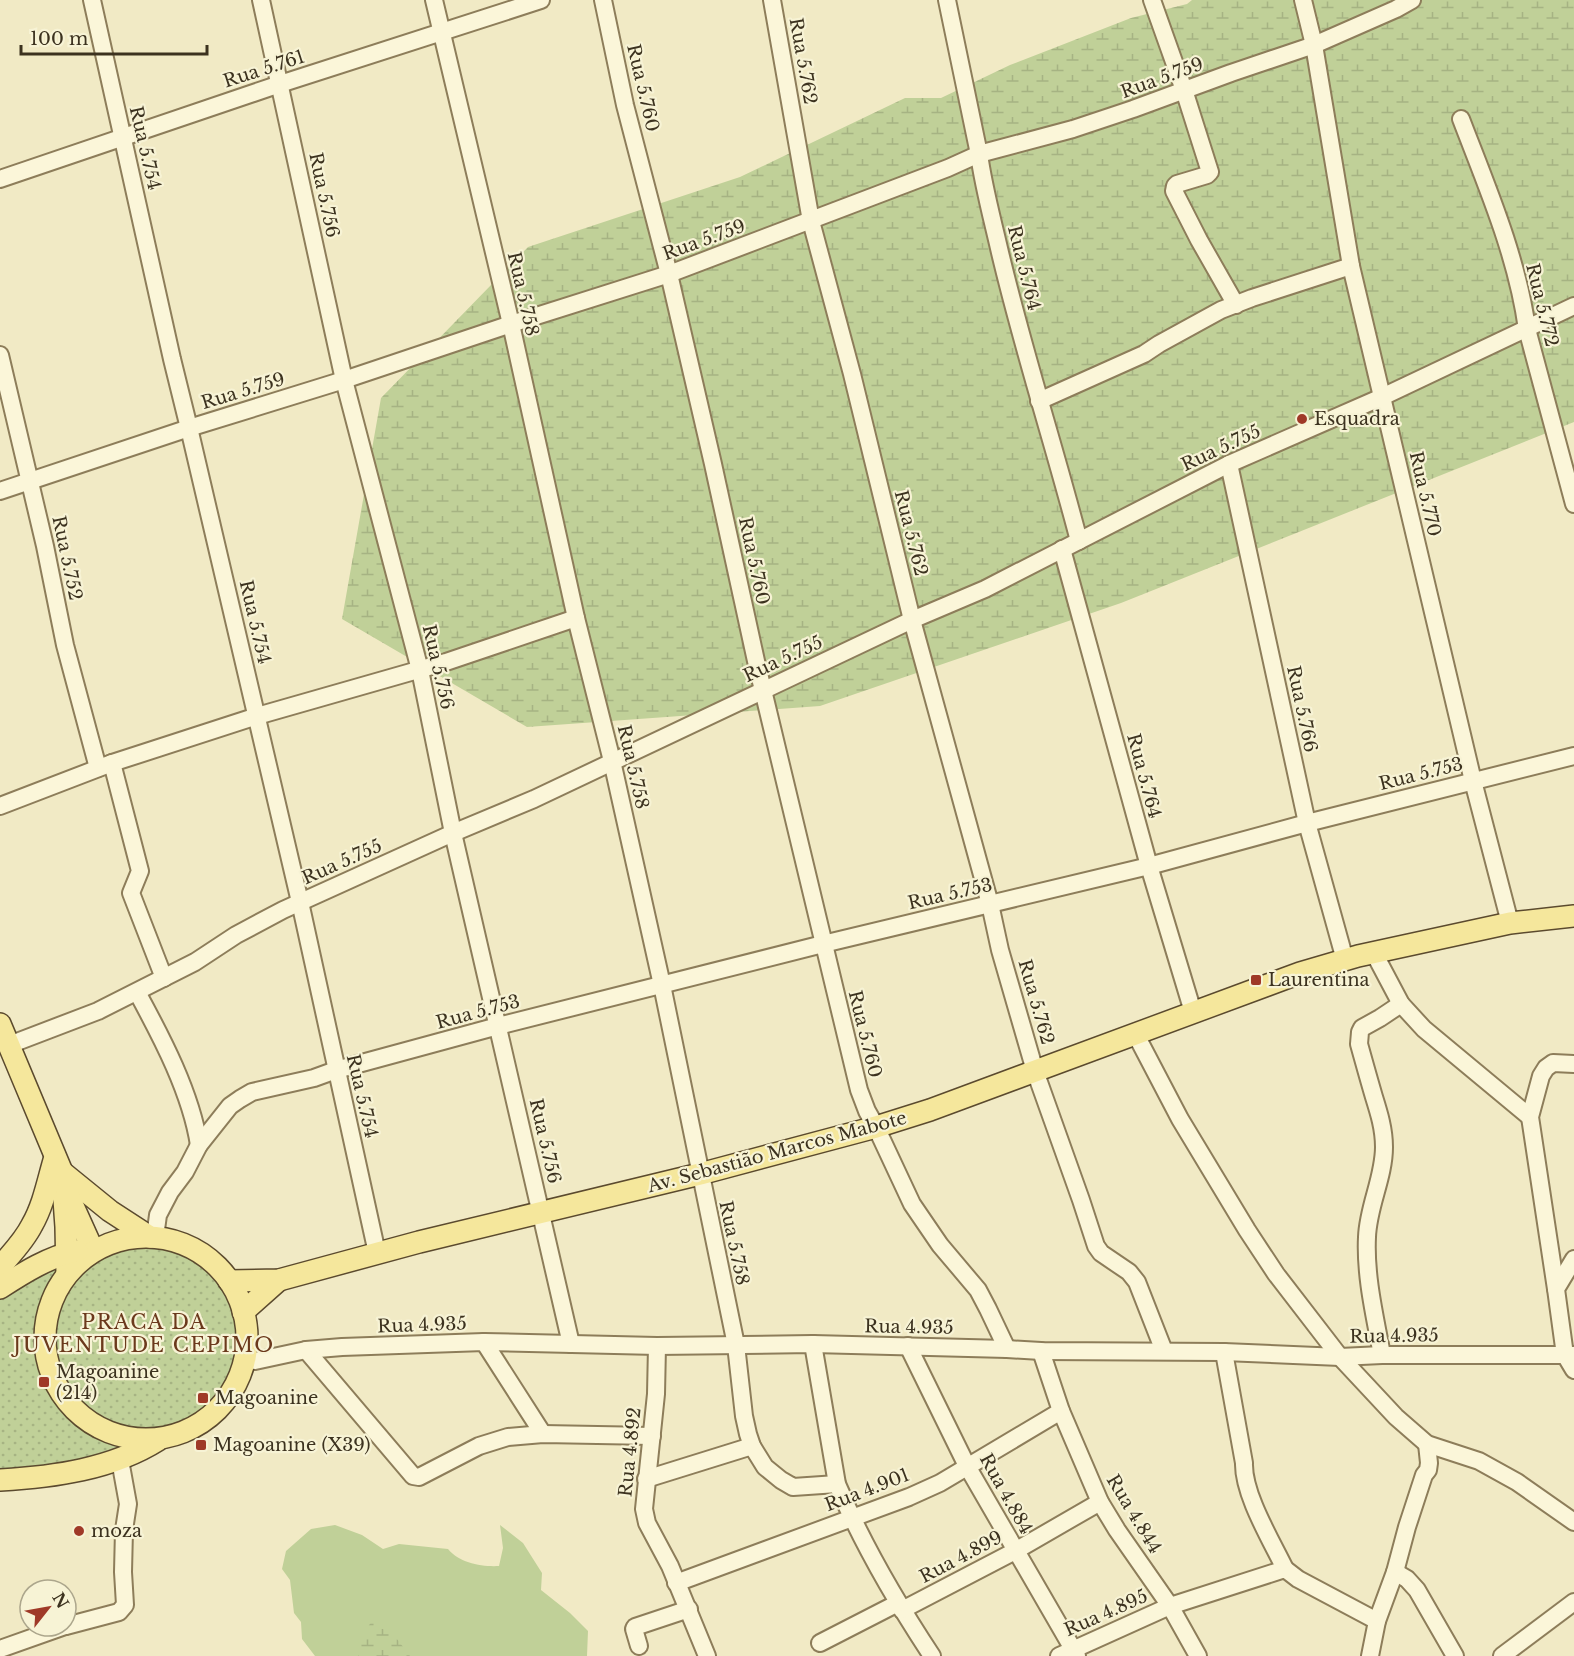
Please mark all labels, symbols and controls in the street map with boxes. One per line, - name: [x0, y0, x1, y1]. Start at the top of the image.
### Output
- street label: Rua 5.762: [785, 16, 821, 106]
- scale bar: [21, 18, 207, 56]
- text: 100 m: [30, 28, 88, 50]
- street label: Rua 5.760: [622, 42, 664, 134]
- street label: Rua 5.761: [220, 45, 308, 93]
- street label: Rua 5.759: [1118, 53, 1206, 103]
- street label: Rua 5.754: [125, 104, 165, 192]
- street label: Rua 5.756: [304, 150, 344, 240]
- street label: Rua 5.759: [660, 215, 748, 265]
- street label: Rua 5.764: [1003, 223, 1045, 313]
- street label: Rua 5.758: [503, 250, 543, 338]
- street label: Rua 5.772: [1521, 261, 1563, 349]
- street label: Rua 5.759: [198, 368, 288, 414]
- place label: Esquadra: [1314, 408, 1400, 430]
- marker: Esquadra: [1295, 412, 1309, 426]
- street label: Rua 5.755: [1178, 420, 1264, 476]
- street label: Rua 5.770: [1405, 449, 1445, 539]
- street label: Rua 5.762: [890, 488, 932, 578]
- street label: Rua 5.752: [47, 514, 87, 602]
- street label: Rua 5.760: [734, 515, 774, 607]
- street label: Rua 5.754: [235, 578, 275, 666]
- street label: Rua 5.756: [418, 622, 458, 712]
- street label: Rua 5.755: [740, 631, 826, 687]
- street label: Rua 5.766: [1282, 664, 1322, 754]
- street label: Rua 5.758: [613, 723, 653, 811]
- street label: Rua 5.764: [1122, 731, 1166, 821]
- street label: Rua 5.753: [1377, 753, 1465, 795]
- street label: Rua 5.755: [299, 835, 385, 889]
- street label: Rua 5.753: [906, 874, 994, 914]
- street label: Rua 5.762: [1013, 957, 1059, 1047]
- place label: Laurentina: [1268, 969, 1370, 991]
- marker: Laurentina: [1249, 973, 1263, 987]
- street label: Rua 5.760: [844, 988, 886, 1080]
- street label: Rua 5.753: [434, 990, 522, 1034]
- street label: Rua 5.754: [342, 1052, 382, 1140]
- street label: Rua 5.756: [525, 1096, 565, 1186]
- street label: Av. Sebastião Marcos Mabote: [644, 1107, 909, 1197]
- street label: Rua 5.758: [714, 1199, 754, 1287]
- district label: PRACA DA JUVENTUDE CEPIMO: [10, 1310, 275, 1357]
- street label: Rua 4.935: [377, 1312, 467, 1338]
- street label: Rua 4.935: [864, 1315, 954, 1339]
- street label: Rua 4.935: [1349, 1324, 1439, 1348]
- place label: Magoanine (214): [56, 1361, 159, 1404]
- marker: Magoanine (214): [37, 1375, 51, 1389]
- place label: Magoanine: [215, 1387, 318, 1409]
- marker: Magoanine: [196, 1391, 210, 1405]
- street label: Rua 4.892: [614, 1406, 646, 1498]
- place label: Magoanine (X39): [213, 1434, 370, 1456]
- marker: Magoanine (X39): [194, 1438, 208, 1452]
- street label: Rua 4.884: [975, 1450, 1037, 1538]
- street label: Rua 4.901: [822, 1464, 912, 1516]
- street label: Rua 4.844: [1102, 1470, 1166, 1558]
- place label: moza: [91, 1520, 142, 1542]
- marker: moza: [72, 1524, 86, 1538]
- street label: Rua 4.899: [916, 1526, 1006, 1588]
- north arrow: [18, 1578, 78, 1638]
- street label: Rua 4.895: [1061, 1585, 1151, 1641]
- text: N: [48, 1589, 73, 1612]

